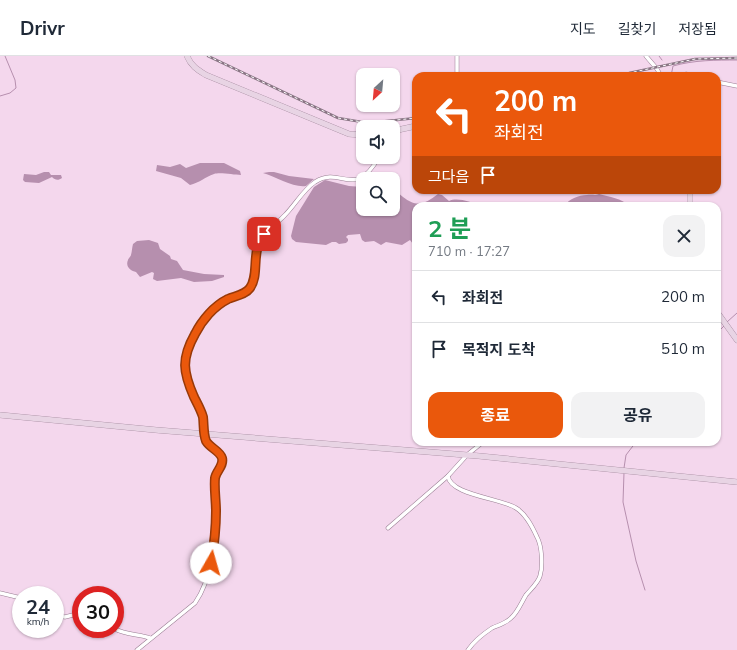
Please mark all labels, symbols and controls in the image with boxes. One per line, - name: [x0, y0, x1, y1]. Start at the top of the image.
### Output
- text: Drivr: [20, 16, 65, 40]
- text: 지도: [570, 20, 596, 38]
- text: 길찾기: [618, 20, 656, 38]
- text: 저장됨: [678, 20, 717, 38]
- north arrow: [356, 68, 400, 112]
- map controls: [356, 68, 400, 216]
- text: 200 m: [494, 83, 577, 118]
- icon: left: [428, 88, 480, 140]
- button: sound: [356, 120, 400, 164]
- text: 좌회전: [494, 121, 544, 144]
- icon: arrive: [477, 164, 499, 186]
- text: 그다음: [428, 167, 469, 186]
- button: search: [356, 172, 400, 216]
- text: 2 분: [428, 213, 471, 243]
- button: close: [663, 215, 705, 257]
- pin: [247, 217, 281, 251]
- icon: arrive: [253, 223, 275, 245]
- text: 710 m · 17:27: [428, 243, 510, 259]
- icon: left: [428, 286, 450, 308]
- text: 200 m: [661, 287, 705, 306]
- text: 좌회전: [462, 288, 503, 307]
- icon: arrive: [428, 338, 450, 360]
- text: 510 m: [661, 339, 705, 358]
- text: 목적지 도착: [462, 340, 535, 359]
- button: 종료: [428, 392, 563, 438]
- button: 공유: [571, 392, 705, 438]
- position arrow: [190, 542, 232, 584]
- speed limit sign: 30: [72, 586, 124, 638]
- text: 24: [26, 594, 50, 619]
- text: km/h: [27, 615, 49, 628]

